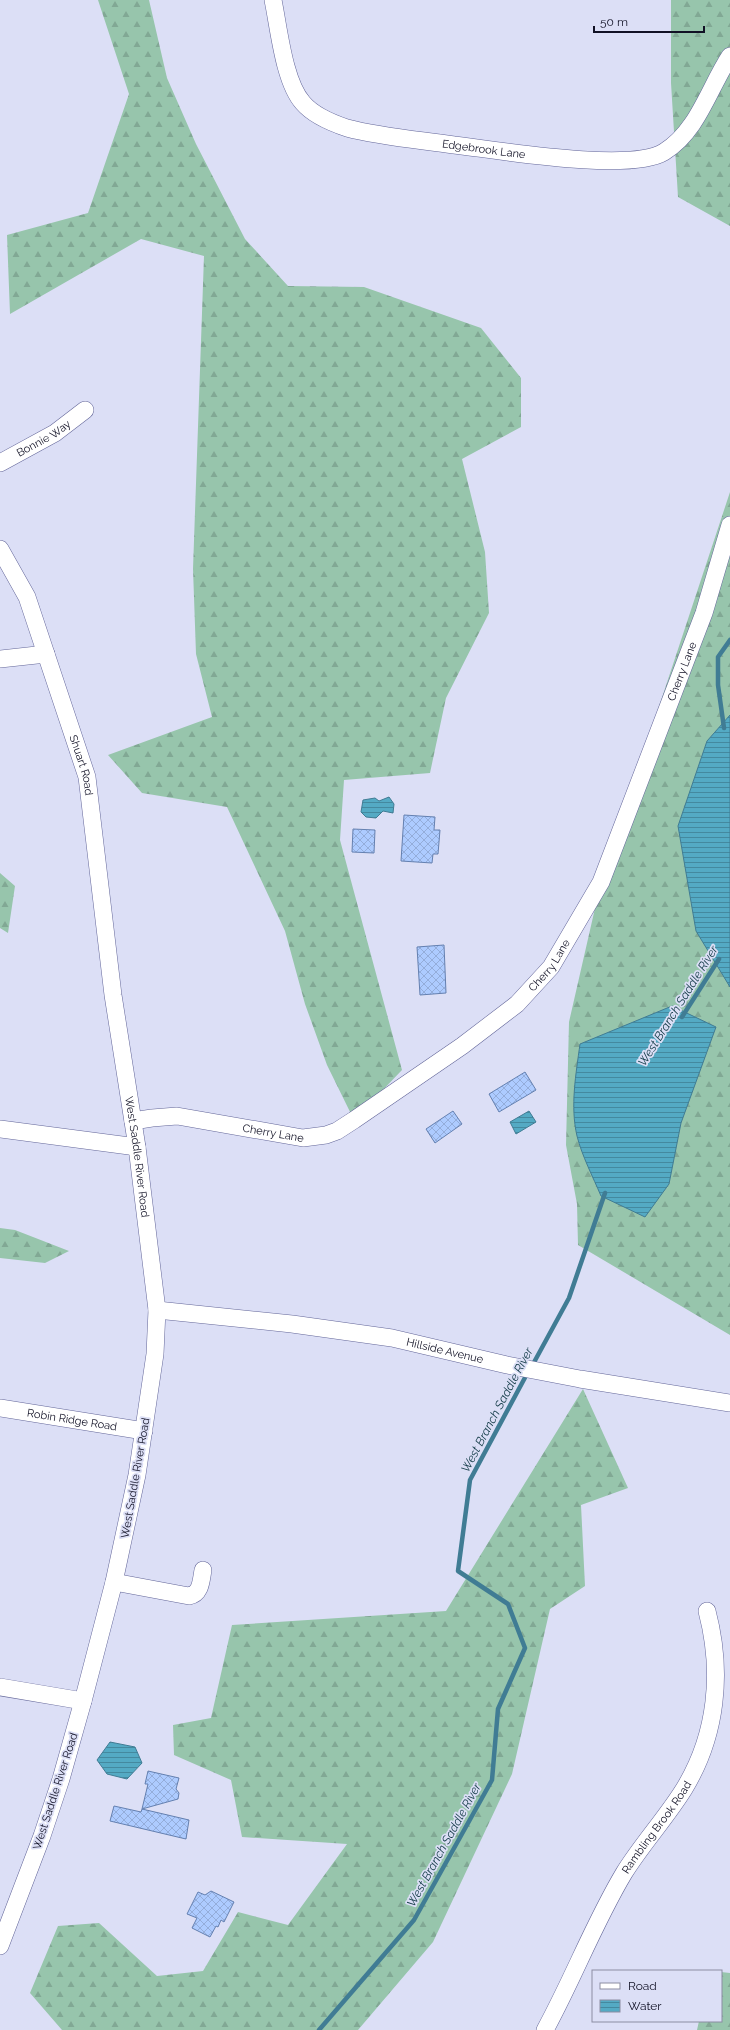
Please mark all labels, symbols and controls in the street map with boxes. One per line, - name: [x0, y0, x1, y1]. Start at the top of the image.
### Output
- scale bar: [594, 8, 704, 34]
- text: 50 m: [600, 15, 628, 29]
- street label: Edgebrook Lane: [441, 137, 527, 161]
- street label: Bonnie Way: [14, 417, 73, 460]
- street label: Cherry Lane: [665, 640, 699, 703]
- street label: Shuart Road: [66, 733, 95, 796]
- street label: Cherry Lane: [526, 937, 573, 994]
- water label: West Branch Saddle River: [635, 943, 721, 1069]
- street label: West Saddle River Road: [122, 1095, 152, 1218]
- street label: Cherry Lane: [241, 1122, 305, 1145]
- street label: Hillside Avenue: [405, 1336, 485, 1366]
- water label: West Branch Saddle River: [458, 1345, 536, 1475]
- street label: Robin Ridge Road: [26, 1406, 118, 1434]
- street label: West Saddle River Road: [118, 1417, 153, 1539]
- street label: West Saddle River Road: [30, 1731, 81, 1851]
- street label: Rambling Brook Road: [619, 1779, 694, 1876]
- water label: West Branch Saddle River: [404, 1780, 484, 1909]
- legend: [592, 1970, 722, 2022]
- text: Road: [628, 1979, 657, 1993]
- text: Water: [628, 1999, 662, 2013]

